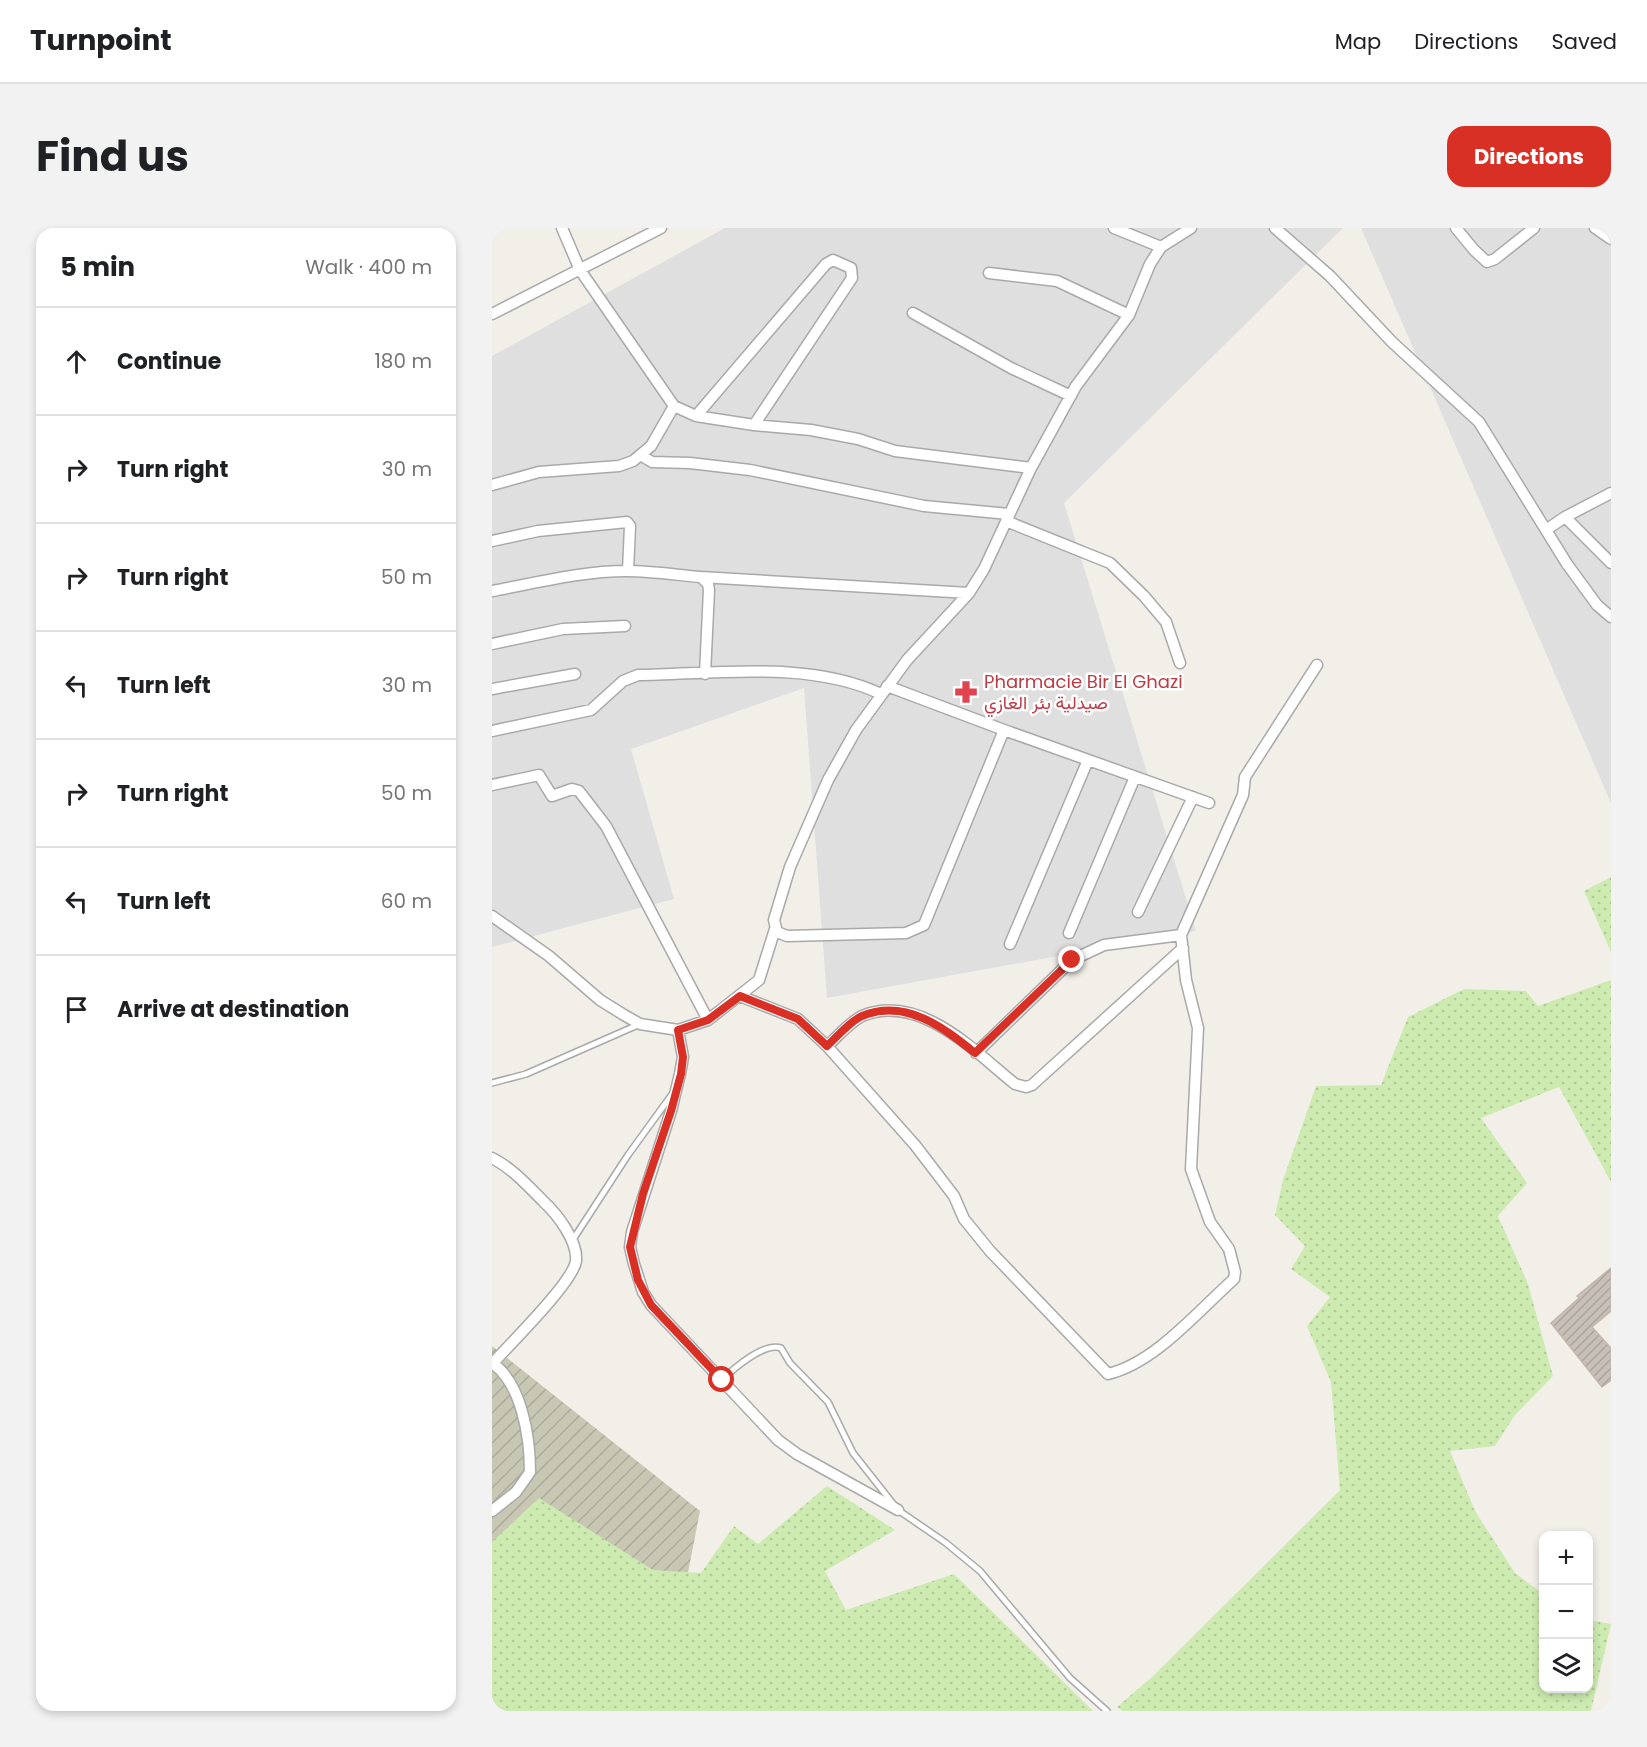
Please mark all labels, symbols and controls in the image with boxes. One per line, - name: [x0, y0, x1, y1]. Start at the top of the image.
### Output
- text: Turnpoint: [30, 21, 172, 60]
- text: Map: [1335, 27, 1381, 56]
- text: Directions: [1414, 27, 1518, 56]
- text: Saved: [1551, 27, 1617, 56]
- button: Directions: [1447, 126, 1611, 187]
- text: Find us: [36, 127, 189, 186]
- text: 5 min: [60, 249, 135, 285]
- text: Walk · 400 m: [305, 253, 432, 281]
- icon: ahead: [60, 345, 93, 378]
- text: Continue: [117, 346, 221, 377]
- text: 180 m: [374, 347, 432, 375]
- icon: right: [60, 453, 93, 486]
- text: Turn right: [117, 454, 228, 485]
- text: 30 m: [382, 455, 432, 483]
- icon: right: [60, 561, 93, 594]
- text: Turn right: [117, 562, 228, 593]
- text: 50 m: [381, 563, 432, 591]
- icon: left: [60, 669, 93, 702]
- place label: Pharmacie Bir El Ghazi صيدلية بئر الغازي: [984, 669, 1183, 718]
- text: Turn left: [117, 670, 211, 701]
- text: 30 m: [382, 671, 432, 699]
- pharmacy icon: Pharmacie Bir El Ghazi صيدلية بئر الغازي: [953, 679, 979, 705]
- icon: right: [60, 777, 93, 810]
- text: Turn right: [117, 778, 228, 809]
- text: 50 m: [381, 779, 432, 807]
- icon: left: [60, 885, 93, 918]
- text: Turn left: [117, 886, 211, 917]
- text: 60 m: [381, 887, 432, 915]
- route end: [1058, 946, 1084, 972]
- icon: arrive: [60, 993, 93, 1026]
- text: Arrive at destination: [117, 994, 349, 1025]
- route start: [708, 1366, 734, 1392]
- map controls: [1539, 1531, 1593, 1693]
- button: +: [1539, 1531, 1593, 1585]
- button: −: [1539, 1585, 1593, 1639]
- button: layers: [1539, 1639, 1593, 1693]

